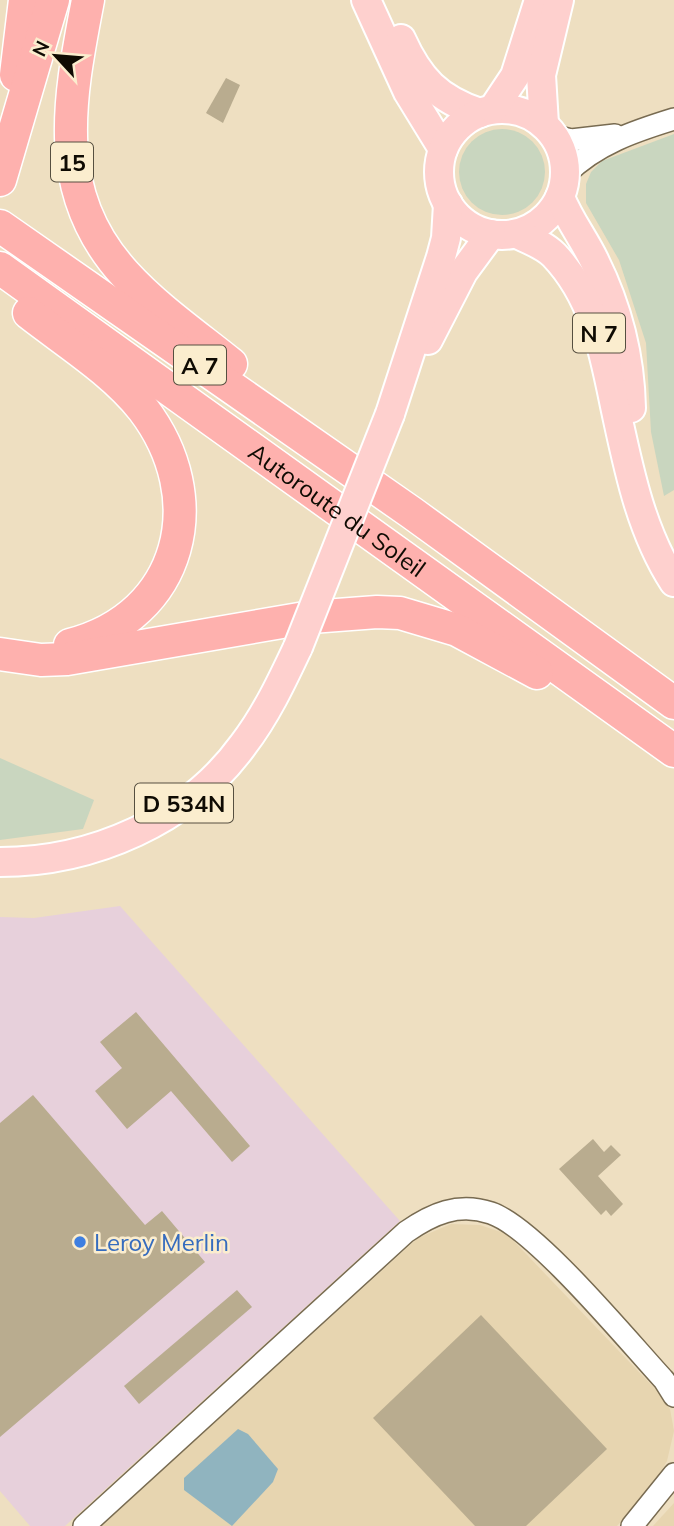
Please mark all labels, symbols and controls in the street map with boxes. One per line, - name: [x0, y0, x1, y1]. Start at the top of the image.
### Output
- north arrow: [21, 21, 91, 91]
- text: N: [27, 37, 55, 60]
- road number: 15: [51, 142, 93, 182]
- road number: N 7: [573, 314, 625, 352]
- road number: A 7: [174, 346, 226, 384]
- street label: Autoroute du Soleil: [243, 436, 432, 583]
- road number: D 534N: [135, 783, 233, 822]
- place label: Leroy Merlin: [94, 1227, 229, 1257]
- marker: Leroy Merlin: [72, 1234, 88, 1250]

